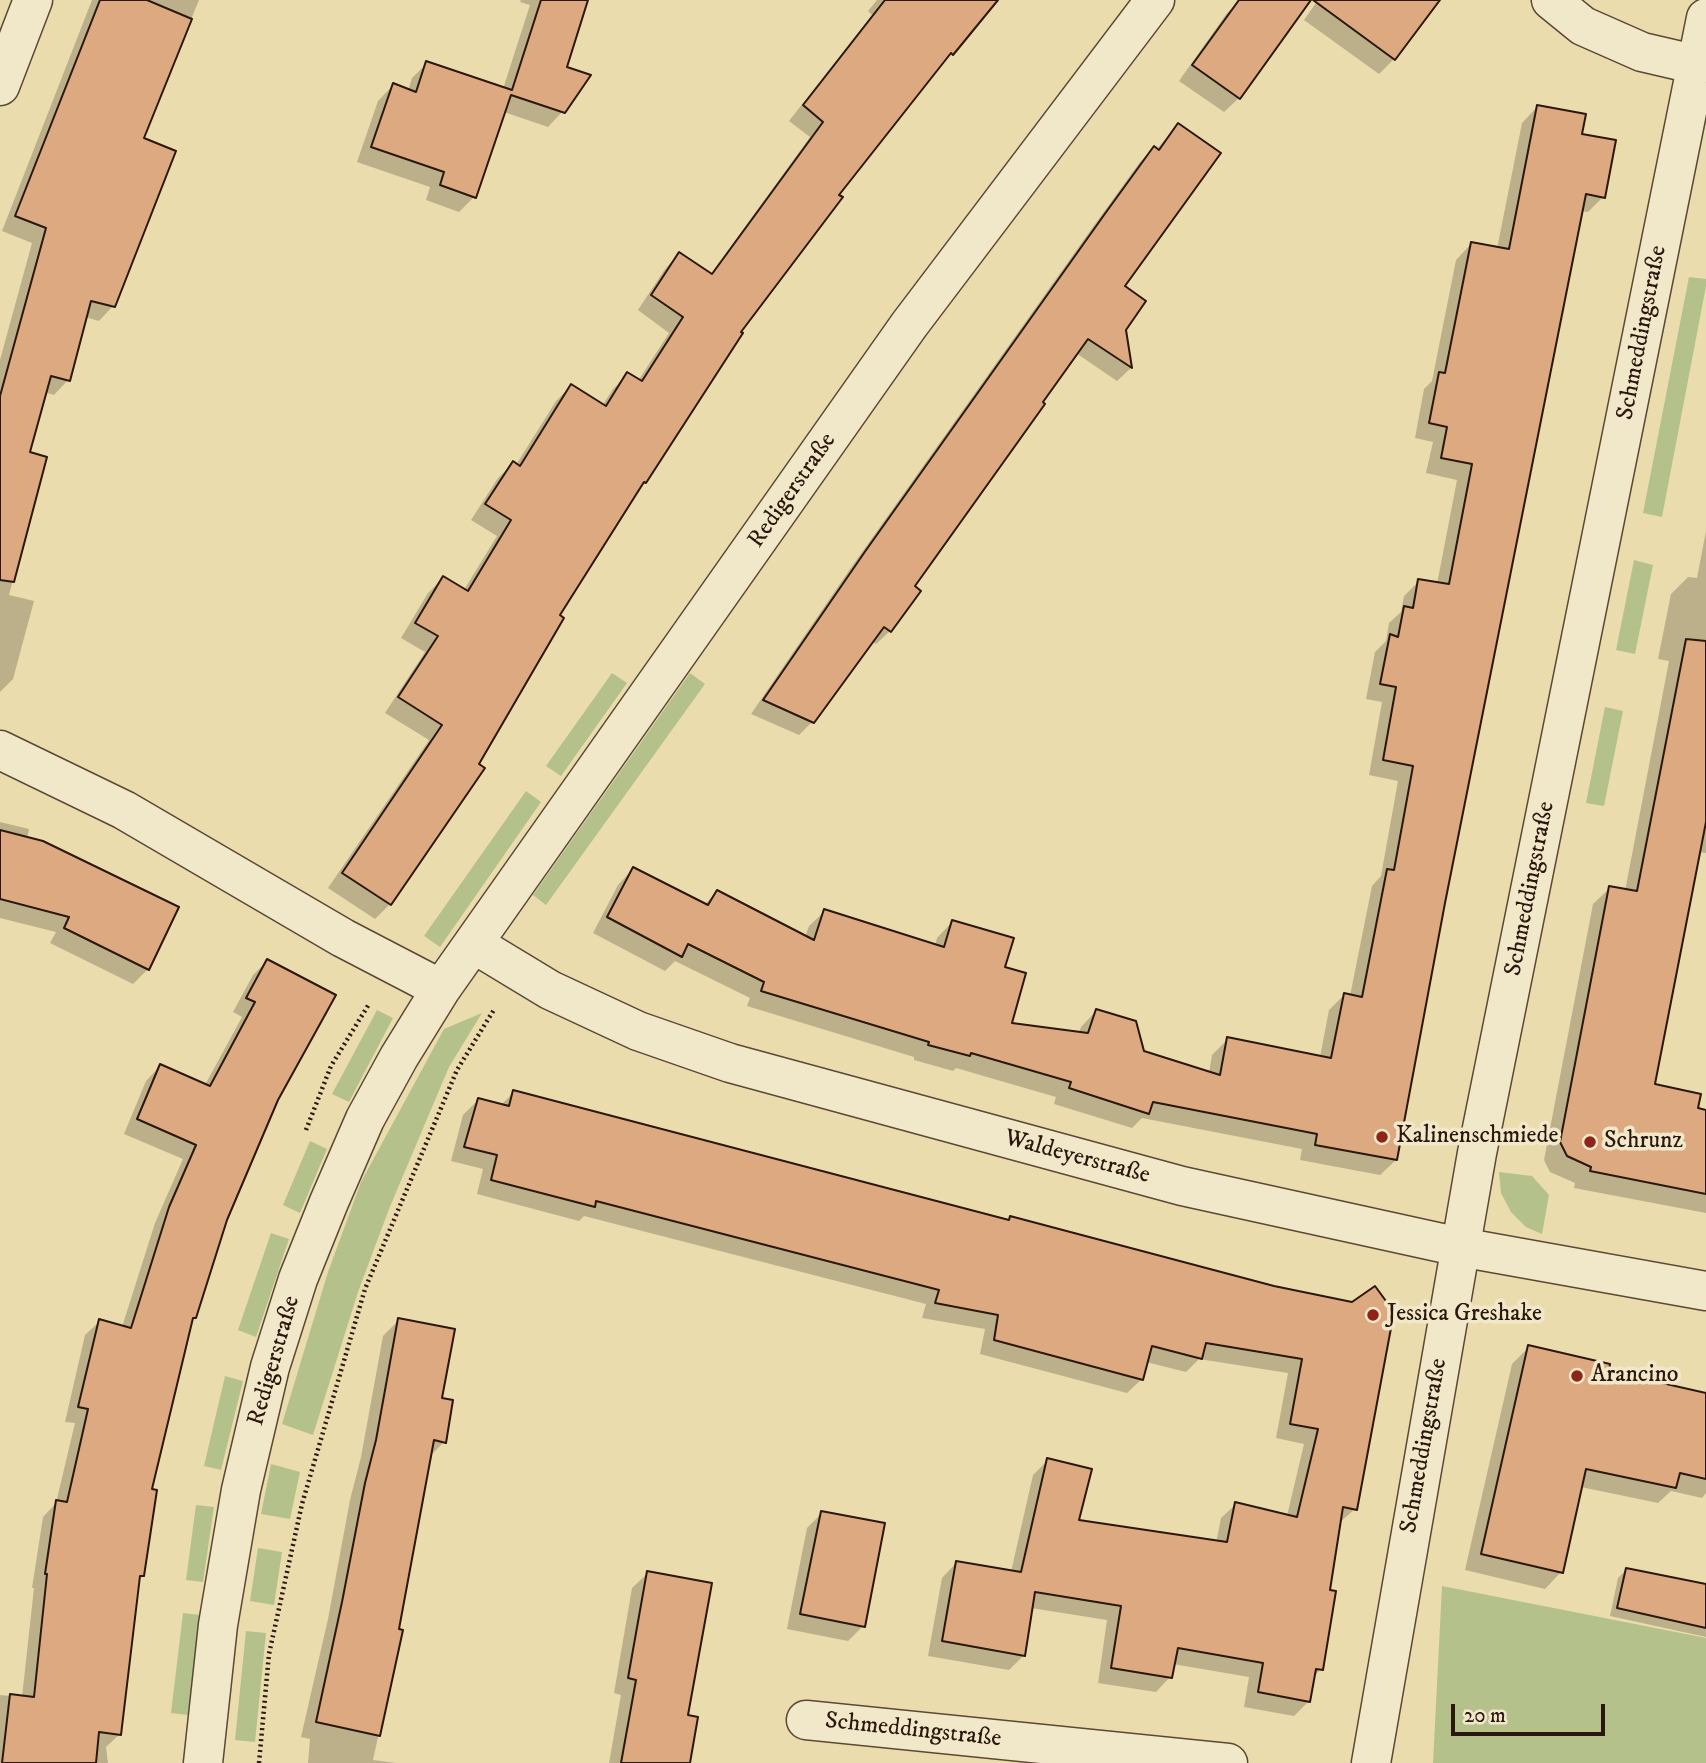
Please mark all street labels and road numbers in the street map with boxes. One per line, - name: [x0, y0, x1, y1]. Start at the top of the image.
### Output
- street label: Schmeddingstraße: [1612, 243, 1674, 423]
- street label: Redigerstraße: [743, 428, 843, 554]
- street label: Schmeddingstraße: [1500, 799, 1562, 979]
- street label: Waldeyerstraße: [1001, 1125, 1153, 1191]
- street label: Redigerstraße: [243, 1293, 307, 1429]
- street label: Schmeddingstraße: [1395, 1356, 1455, 1536]
- street label: Schmeddingstraße: [823, 1707, 1003, 1755]

